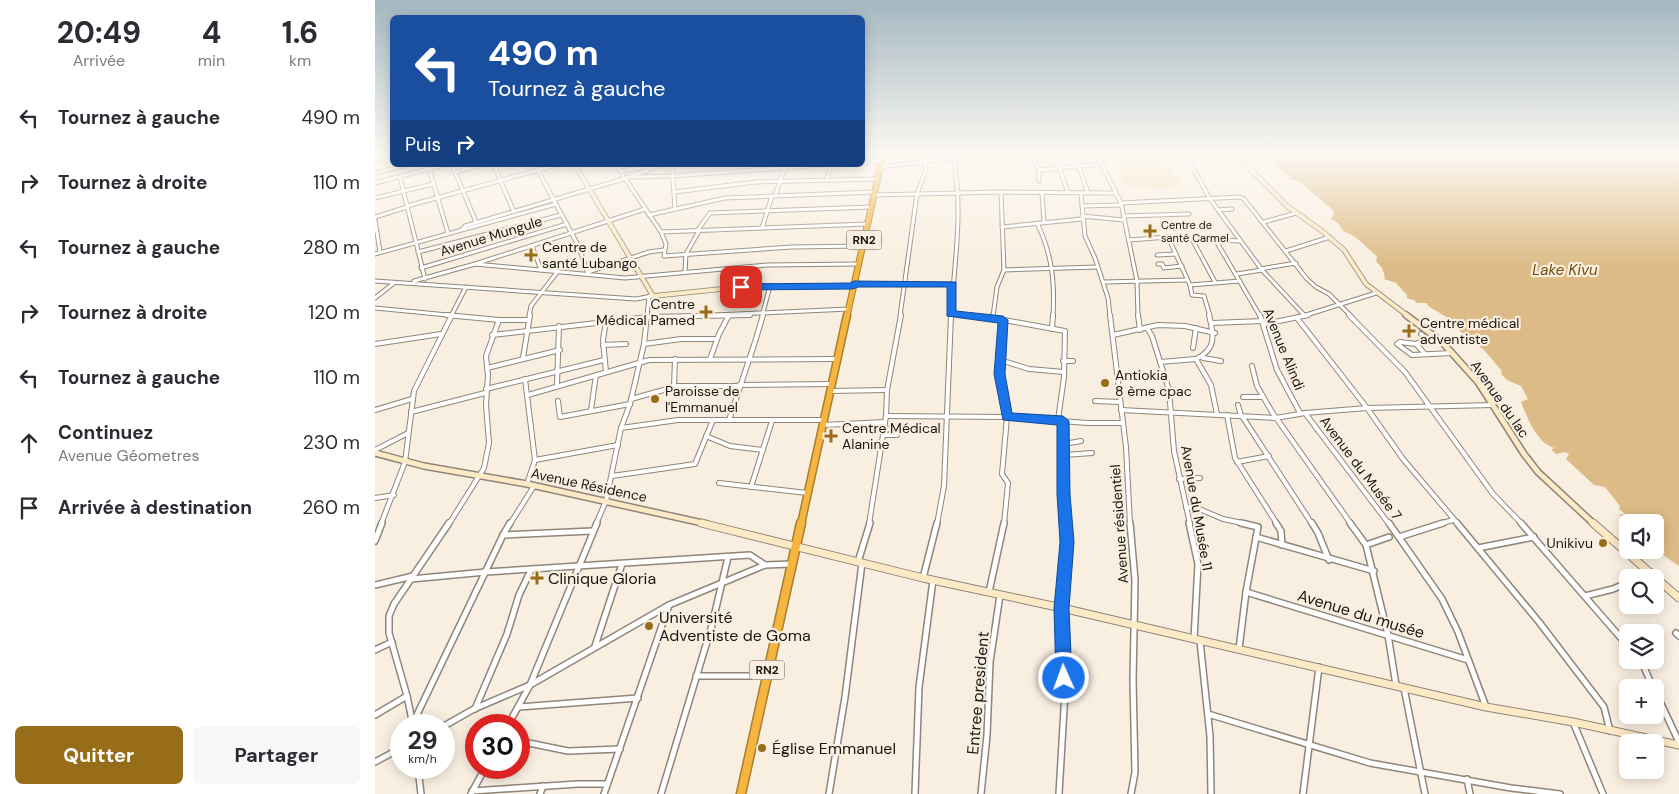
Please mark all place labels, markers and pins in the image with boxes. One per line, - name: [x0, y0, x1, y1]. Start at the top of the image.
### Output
- place label: Centre de santé Carmel: [1161, 218, 1229, 245]
- marker: Centre de santé Carmel: [1143, 224, 1157, 238]
- place label: Centre de santé Lubango: [542, 238, 637, 272]
- marker: Centre de santé Lubango: [524, 248, 538, 262]
- pin: [720, 266, 762, 308]
- place label: Centre Médical Pamed: [596, 295, 695, 329]
- marker: Centre Médical Pamed: [699, 305, 713, 319]
- place label: Centre médical adventiste: [1420, 314, 1519, 348]
- marker: Centre médical adventiste: [1402, 324, 1416, 338]
- place label: Antiokia 8 ème cpac: [1115, 366, 1192, 400]
- marker: Antiokia 8 ème cpac: [1099, 377, 1111, 389]
- place label: Paroisse de l'Emmanuel: [665, 382, 739, 416]
- marker: Paroisse de l'Emmanuel: [649, 393, 661, 405]
- place label: Centre Médical Alanine: [842, 419, 941, 453]
- marker: Centre Médical Alanine: [824, 429, 838, 443]
- place label: Unikivu: [1547, 534, 1593, 552]
- marker: Unikivu: [1597, 537, 1609, 549]
- place label: Clinique Gloria: [548, 568, 656, 589]
- marker: Clinique Gloria: [530, 571, 544, 585]
- place label: Université Adventiste de Goma: [659, 607, 811, 646]
- marker: Université Adventiste de Goma: [643, 620, 655, 632]
- place label: Église Emmanuel: [772, 738, 896, 759]
- marker: Église Emmanuel: [756, 742, 768, 754]

